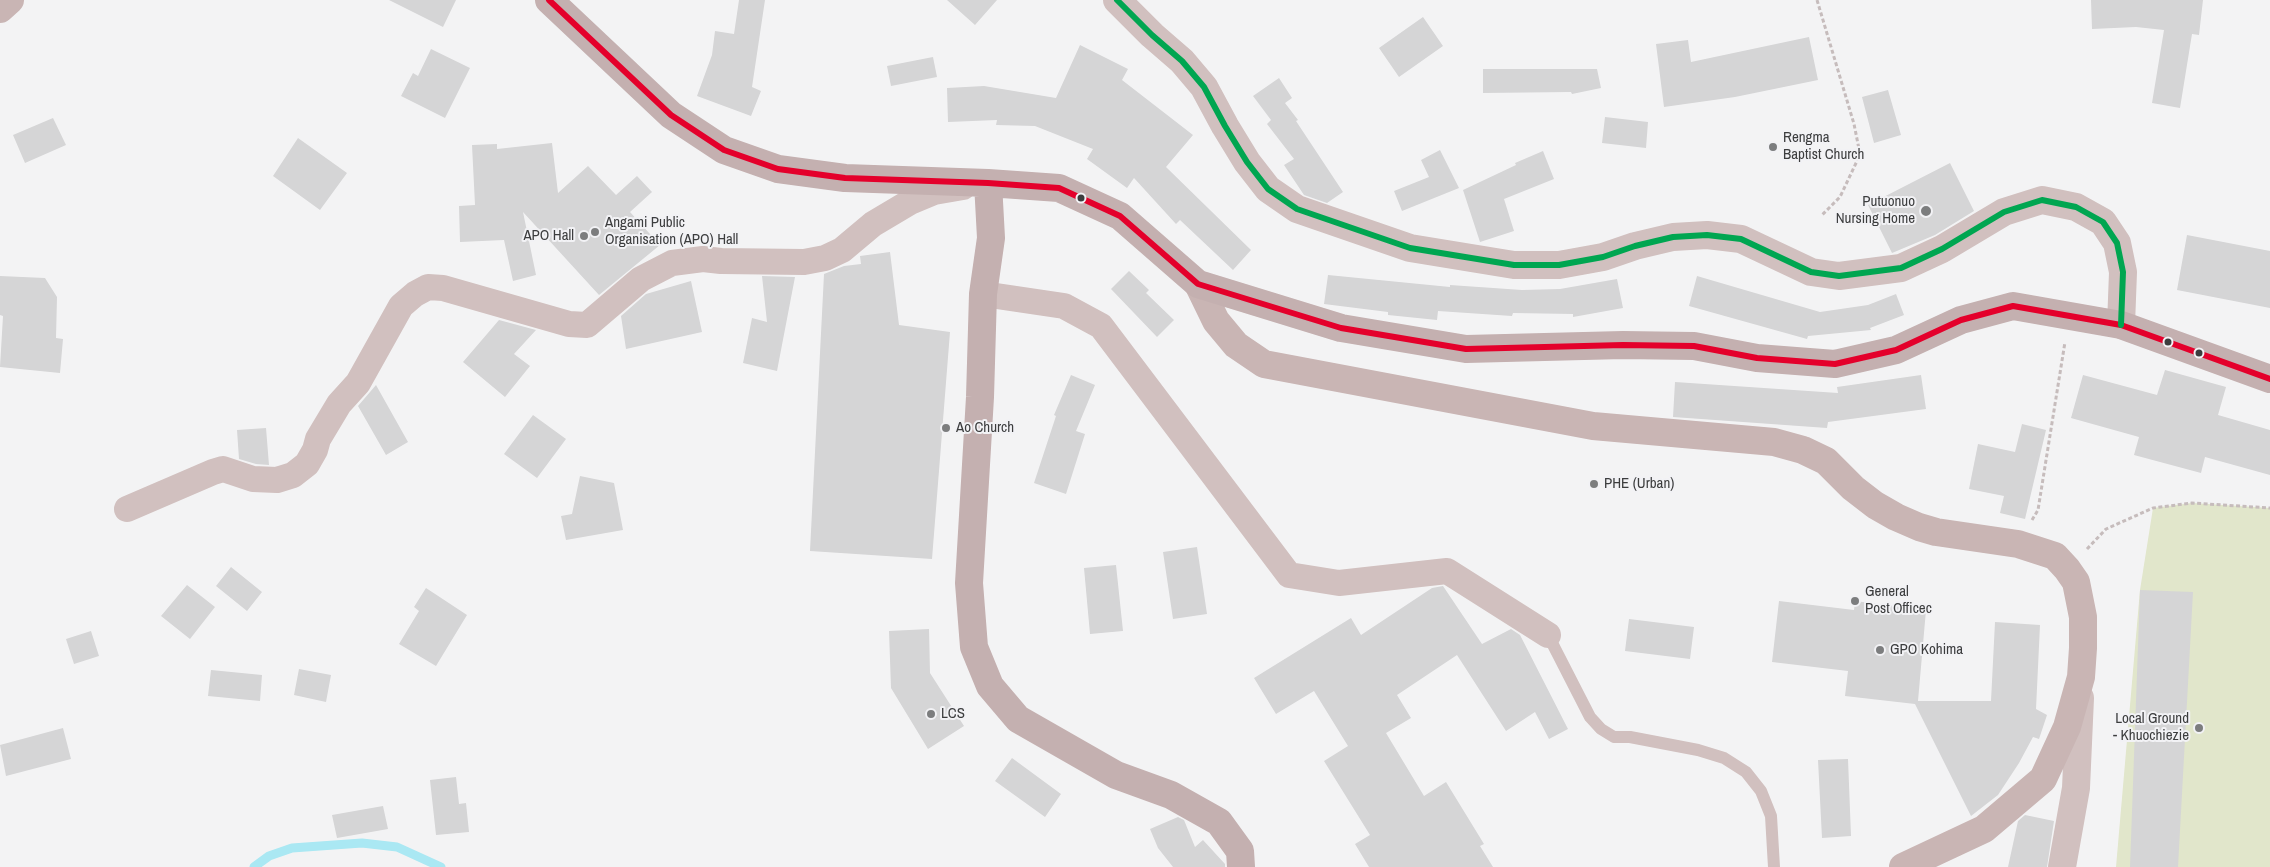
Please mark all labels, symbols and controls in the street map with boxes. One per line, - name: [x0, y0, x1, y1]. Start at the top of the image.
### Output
- place label: Rengma Baptist Church: [1783, 129, 1864, 164]
- marker: Rengma Baptist Church: [1767, 141, 1779, 153]
- unlabelled marker: [1076, 193, 1086, 203]
- place label: Putuonuo Nursing Home: [1836, 193, 1915, 228]
- marker: Putuonuo Nursing Home: [1919, 204, 1933, 218]
- place label: Angami Public Organisation (APO) Hall: [605, 214, 738, 249]
- marker: Angami Public Organisation (APO) Hall: [589, 226, 601, 238]
- place label: APO Hall: [523, 227, 574, 245]
- marker: APO Hall: [578, 230, 590, 242]
- unlabelled marker: [2163, 337, 2173, 347]
- unlabelled marker: [2194, 348, 2204, 358]
- place label: Ao Church: [956, 419, 1014, 437]
- marker: Ao Church: [940, 422, 952, 434]
- place label: PHE (Urban): [1604, 475, 1674, 493]
- marker: PHE (Urban): [1588, 478, 1600, 490]
- place label: General Post Officec: [1865, 583, 1932, 618]
- marker: General Post Officec: [1849, 595, 1861, 607]
- place label: GPO Kohima: [1890, 641, 1963, 659]
- marker: GPO Kohima: [1874, 644, 1886, 656]
- place label: LCS: [941, 705, 965, 723]
- marker: LCS: [925, 708, 937, 720]
- place label: Local Ground - Khuochiezie: [2113, 710, 2189, 745]
- marker: Local Ground - Khuochiezie: [2193, 722, 2205, 734]

